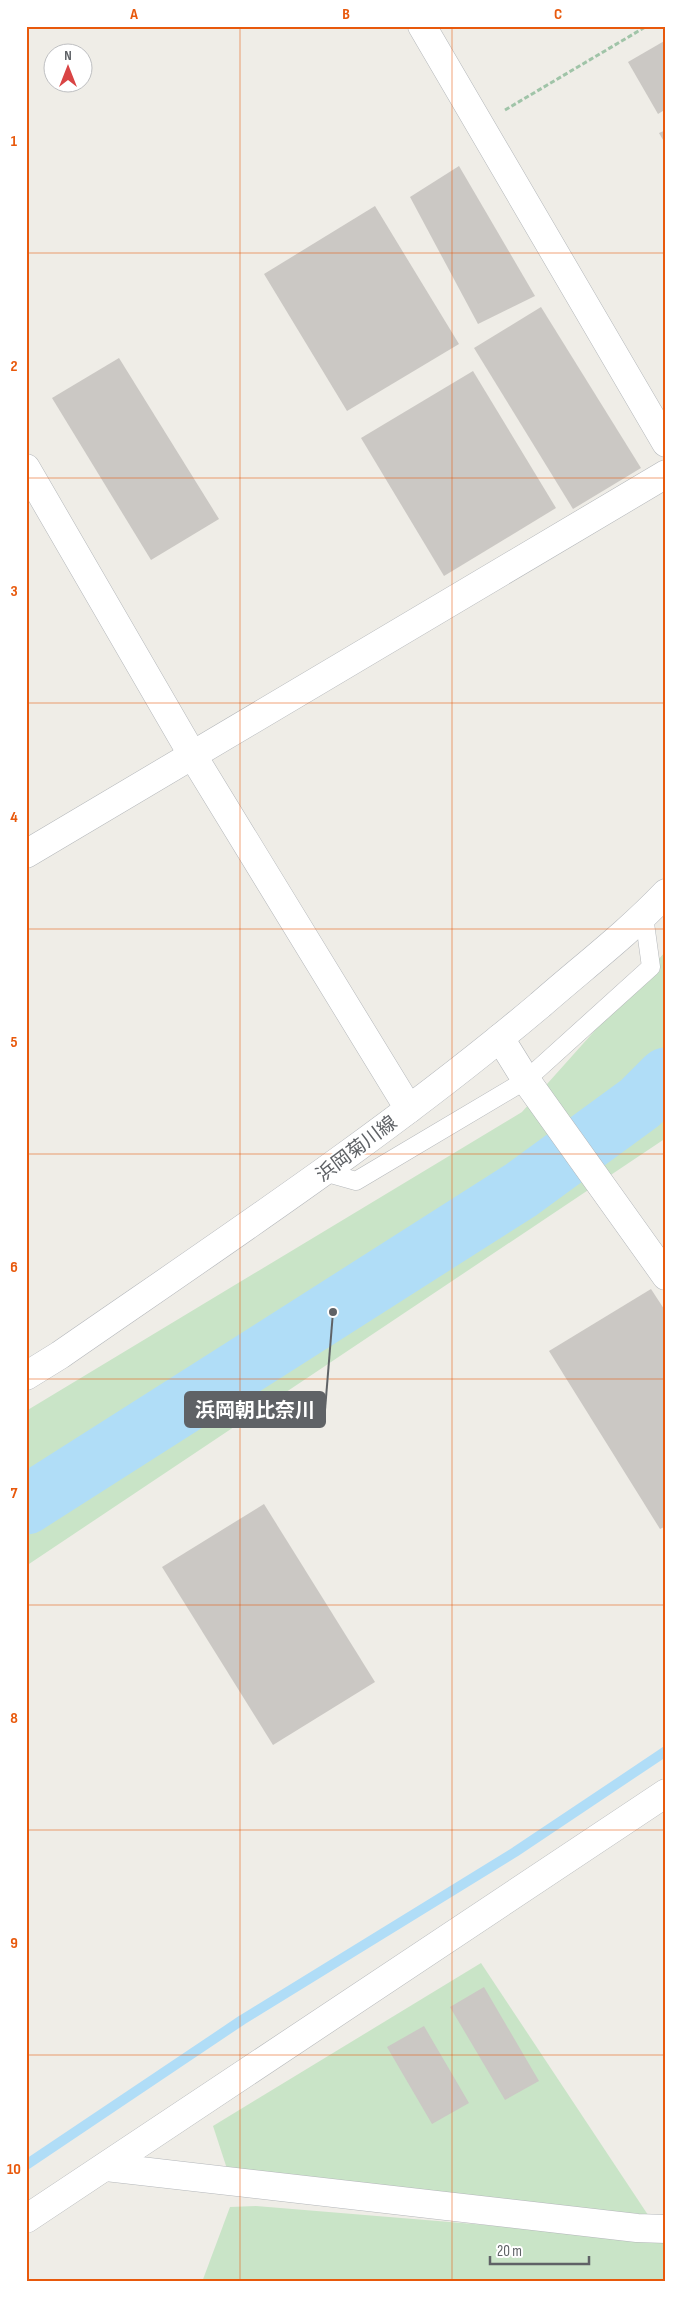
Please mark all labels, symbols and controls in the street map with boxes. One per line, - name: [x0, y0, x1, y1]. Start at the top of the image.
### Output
- text: A: [129, 5, 138, 24]
- text: B: [342, 5, 350, 24]
- text: C: [554, 5, 562, 24]
- north arrow: [42, 42, 92, 92]
- text: N: [64, 47, 72, 64]
- text: 1: [11, 132, 18, 151]
- text: 2: [10, 357, 18, 376]
- text: 3: [10, 582, 18, 601]
- text: 4: [10, 808, 18, 827]
- text: 5: [10, 1033, 18, 1052]
- street label: 浜岡菊川線: [312, 1111, 402, 1187]
- text: 6: [10, 1258, 18, 1277]
- callout: 浜岡朝比奈川: [185, 1392, 325, 1427]
- text: 浜岡朝比奈川: [195, 1399, 315, 1423]
- text: 7: [11, 1484, 18, 1503]
- text: 8: [10, 1709, 18, 1728]
- text: 9: [10, 1934, 18, 1953]
- text: 10: [7, 2160, 21, 2179]
- scale bar: [490, 2233, 588, 2265]
- text: 20 m: [497, 2242, 522, 2261]

